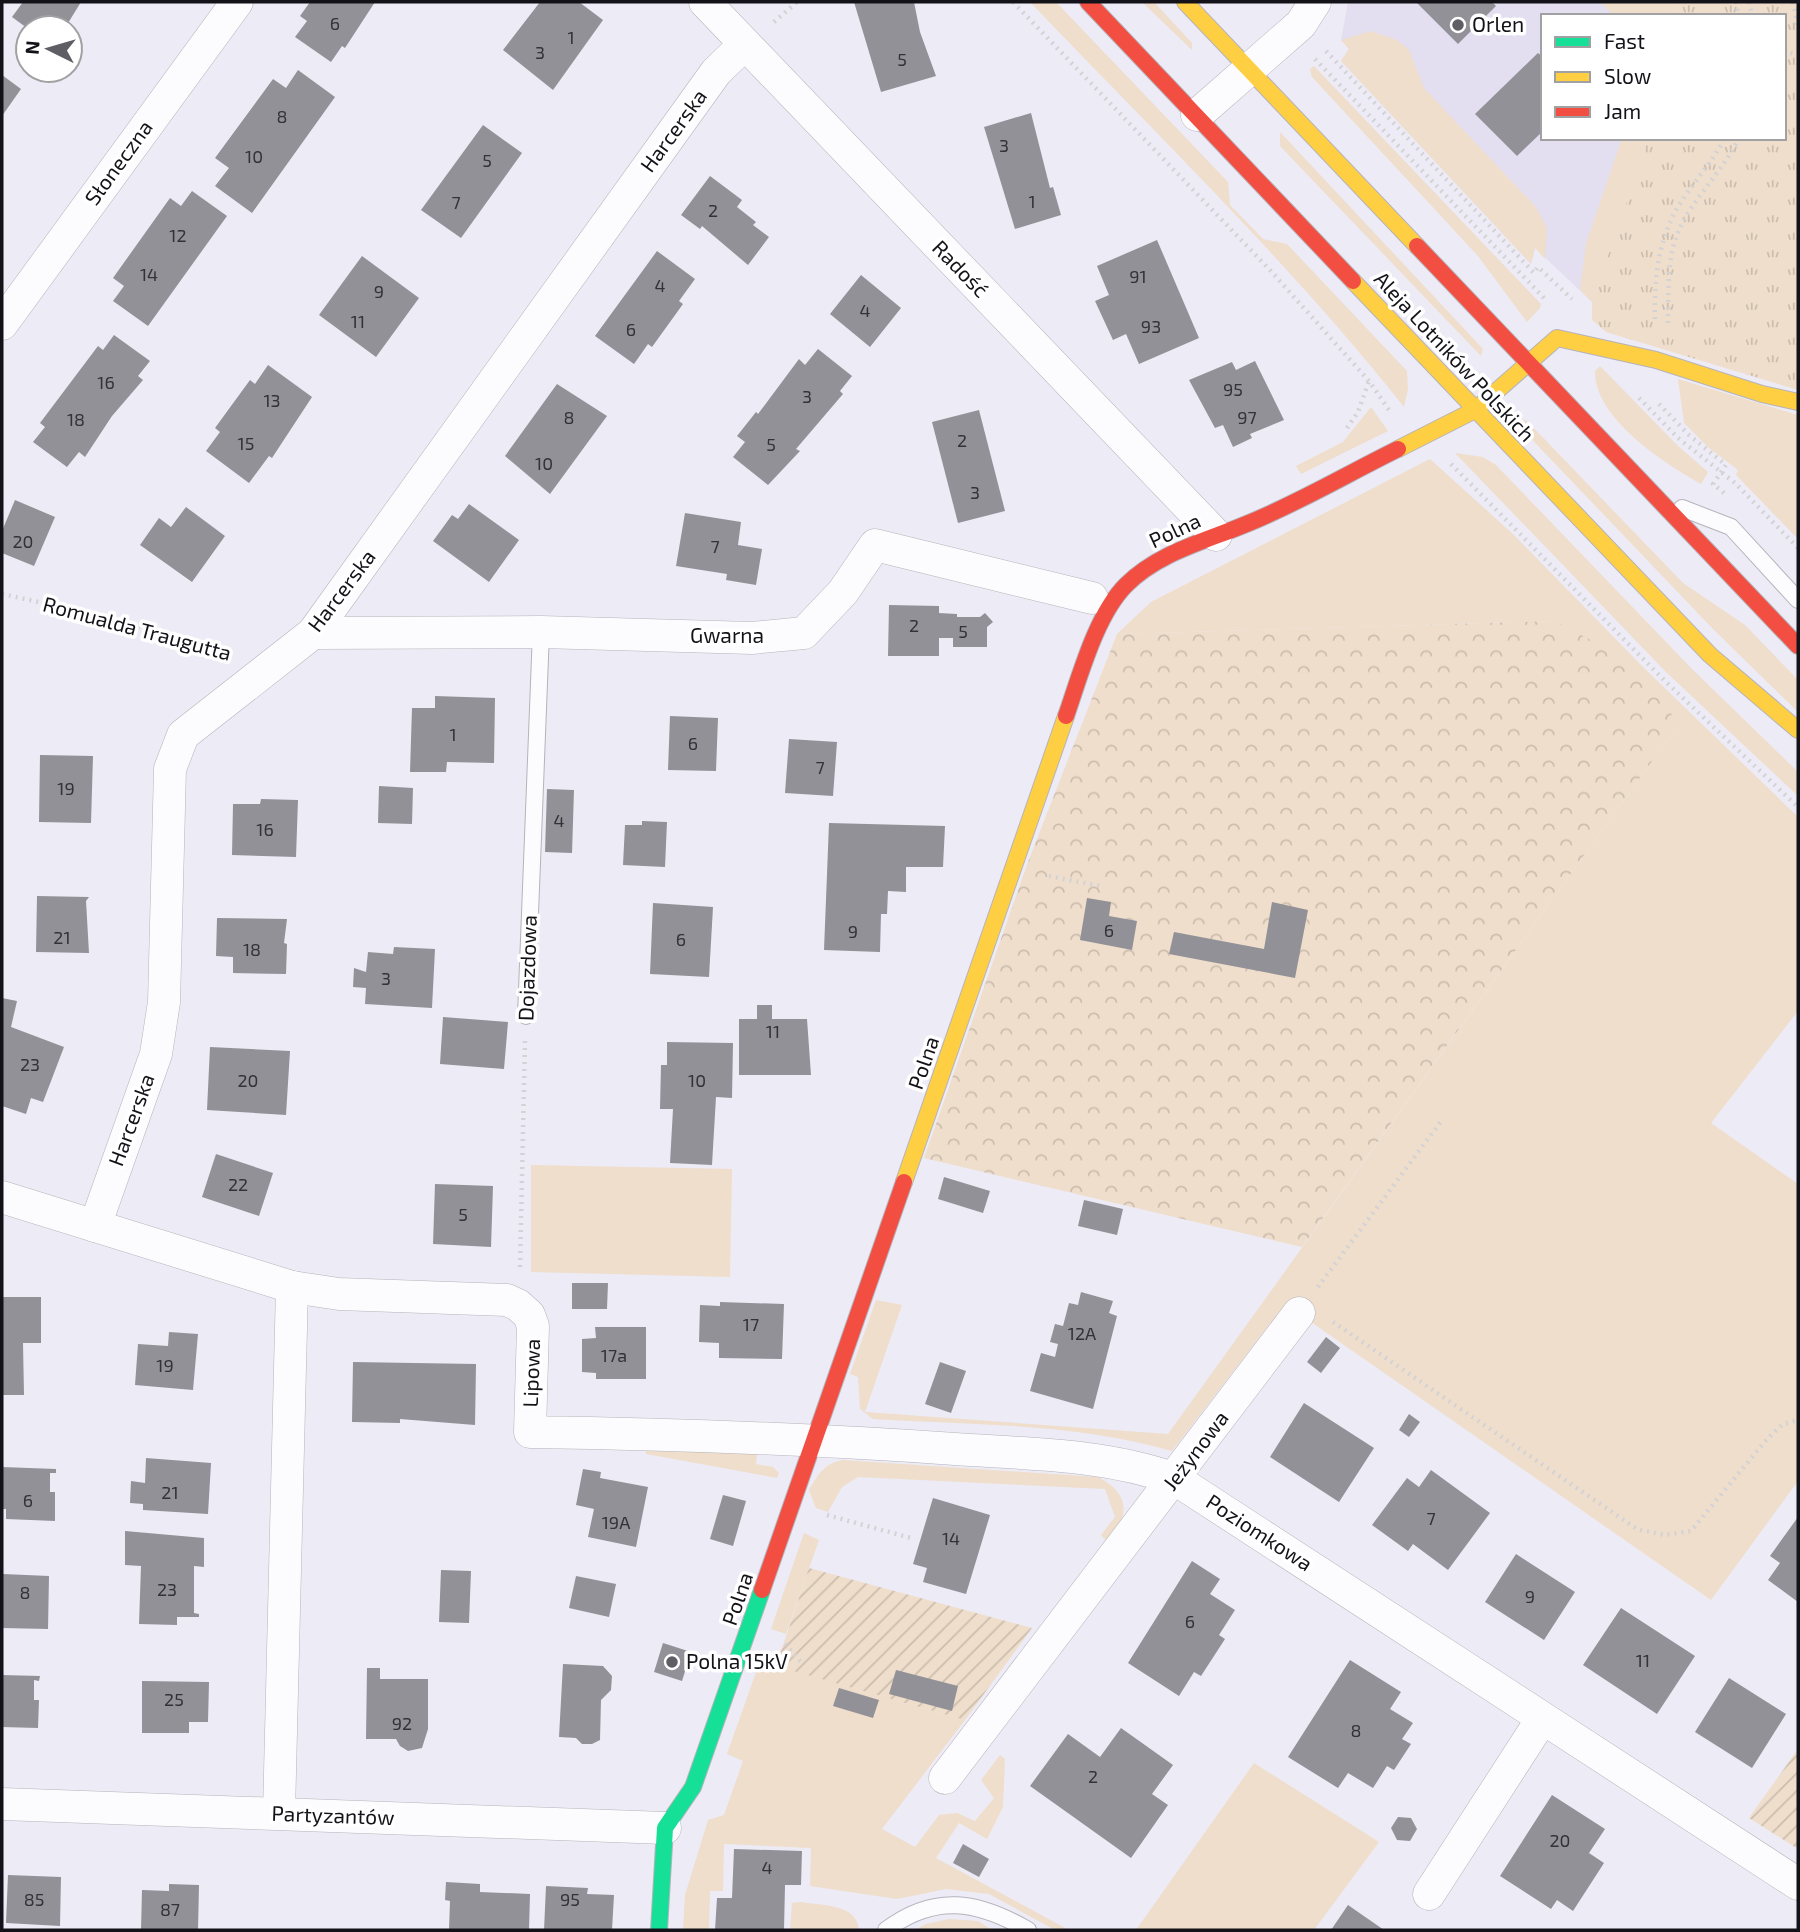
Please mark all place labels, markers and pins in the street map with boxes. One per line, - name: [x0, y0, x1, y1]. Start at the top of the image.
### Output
- place label: Orlen: [1472, 11, 1524, 36]
- marker: Orlen: [1450, 17, 1466, 33]
- place label: Polna 15kV: [686, 1648, 788, 1673]
- marker: Polna 15kV: [664, 1654, 680, 1670]

